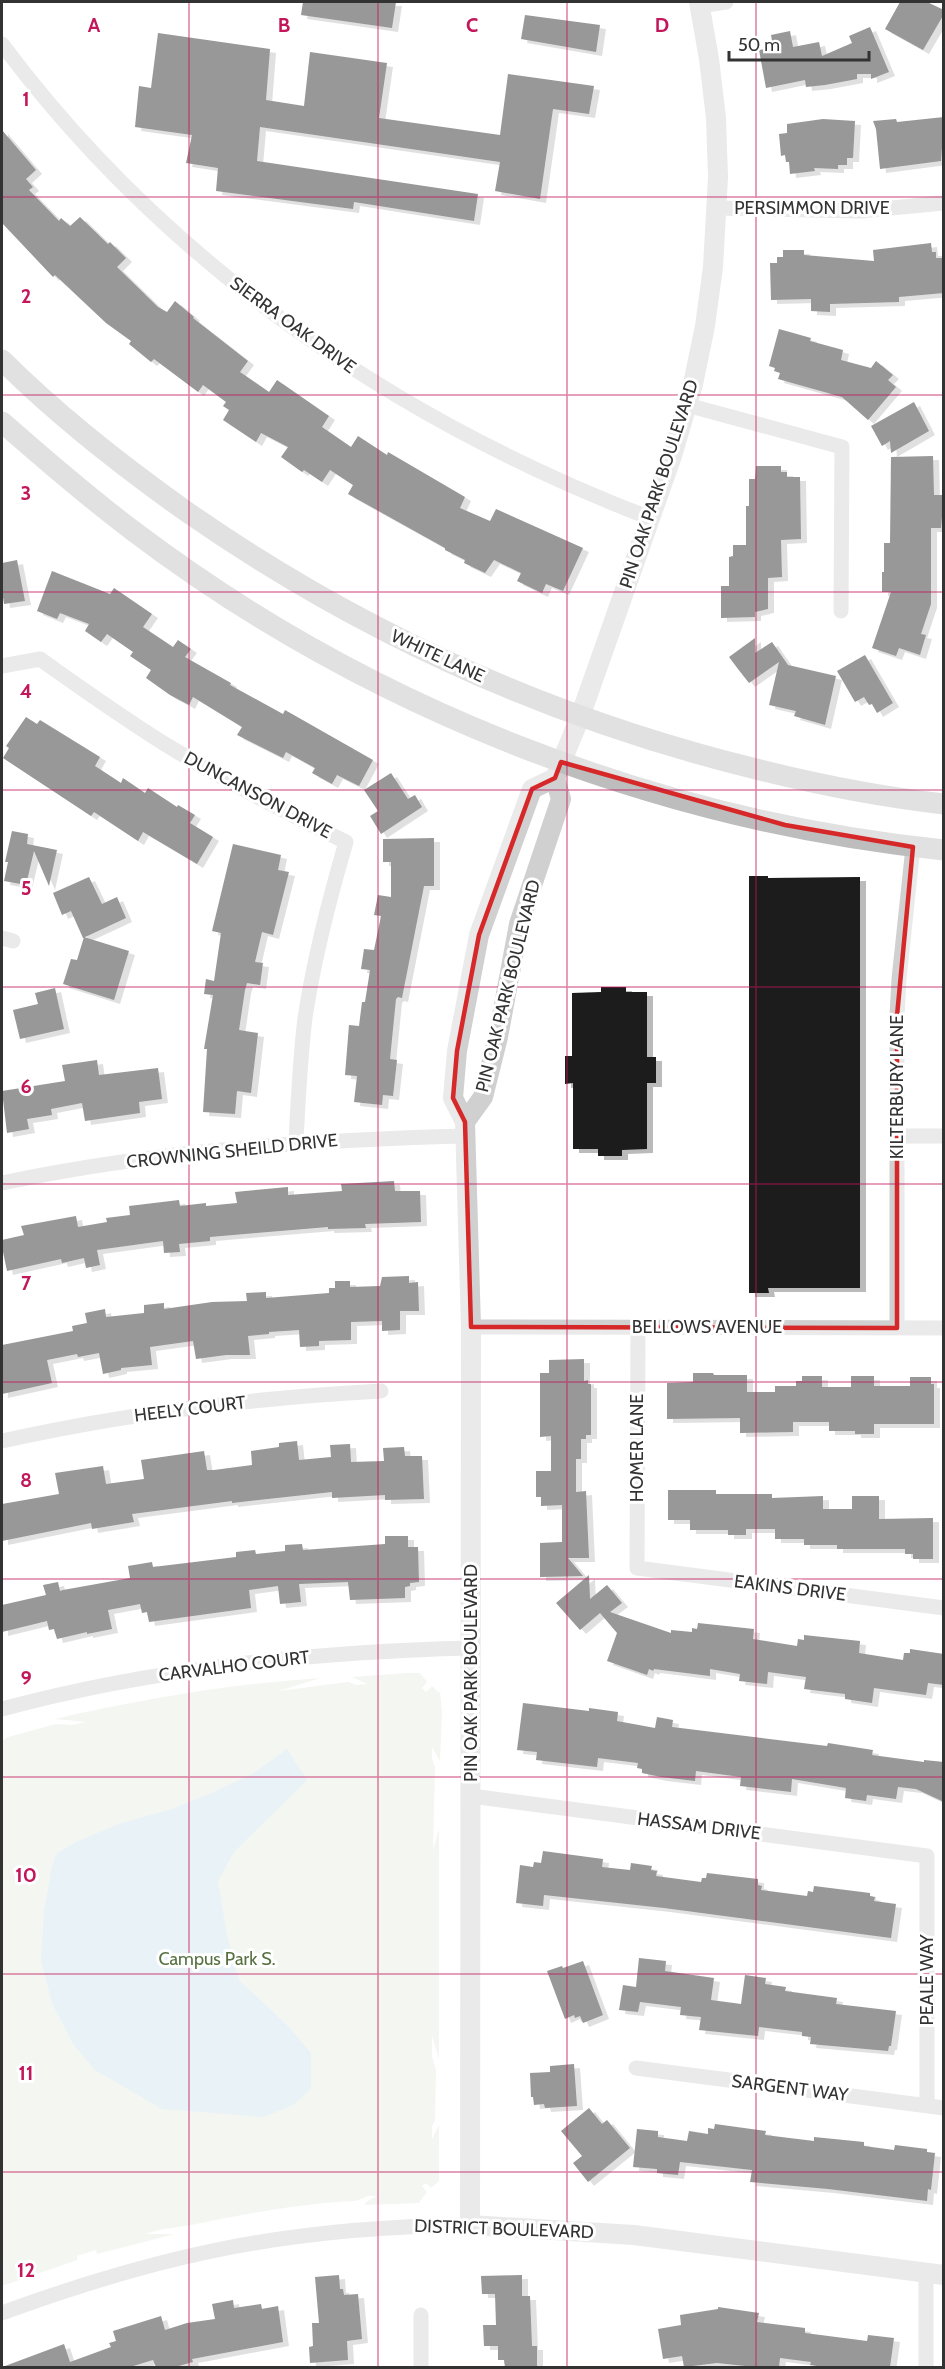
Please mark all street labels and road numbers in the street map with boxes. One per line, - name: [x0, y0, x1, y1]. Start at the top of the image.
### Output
- street label: PERSIMMON DRIVE: [734, 197, 890, 219]
- street label: SIERRA OAK DRIVE: [226, 272, 360, 378]
- street label: PIN OAK PARK BOULEVARD: [615, 377, 703, 591]
- street label: WHITE LANE: [388, 625, 488, 687]
- street label: DUNCANSON DRIVE: [180, 747, 336, 843]
- street label: PIN OAK PARK BOULEVARD: [471, 878, 545, 1094]
- street label: KILTERBURY LANE: [886, 1015, 908, 1159]
- street label: CROWNING SHEILD DRIVE: [125, 1129, 339, 1173]
- street label: BELLOWS AVENUE: [632, 1316, 782, 1338]
- street label: HEELY COURT: [133, 1391, 247, 1427]
- street label: HOMER LANE: [626, 1394, 648, 1502]
- street label: PIN OAK PARK BOULEVARD: [460, 1564, 482, 1782]
- street label: EAKINS DRIVE: [733, 1570, 847, 1606]
- street label: CARVALHO COURT: [157, 1646, 311, 1686]
- street label: HASSAM DRIVE: [636, 1808, 762, 1844]
- street label: PEALE WAY: [916, 1934, 938, 2025]
- street label: SARGENT WAY: [730, 2070, 850, 2106]
- street label: DISTRICT BOULEVARD: [414, 2215, 594, 2243]

